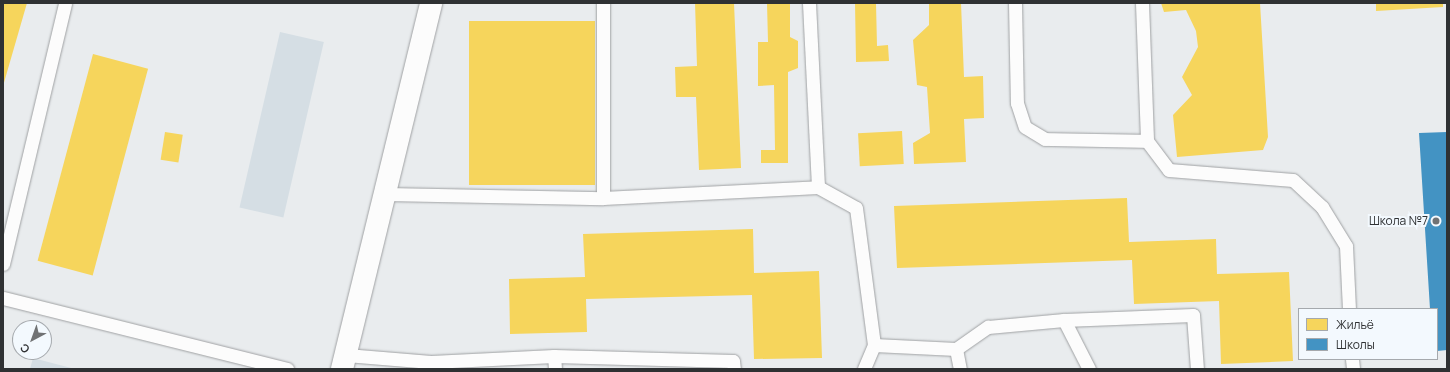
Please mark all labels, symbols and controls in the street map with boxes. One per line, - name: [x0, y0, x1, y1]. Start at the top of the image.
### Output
- place label: Школа №7: [1369, 214, 1428, 228]
- marker: Школа №7: [1431, 216, 1441, 226]
- legend: [1298, 308, 1438, 360]
- text: Жильё: [1336, 316, 1374, 333]
- north arrow: [12, 320, 52, 360]
- text: Школы: [1336, 336, 1375, 353]
- text: С: [16, 340, 32, 357]

